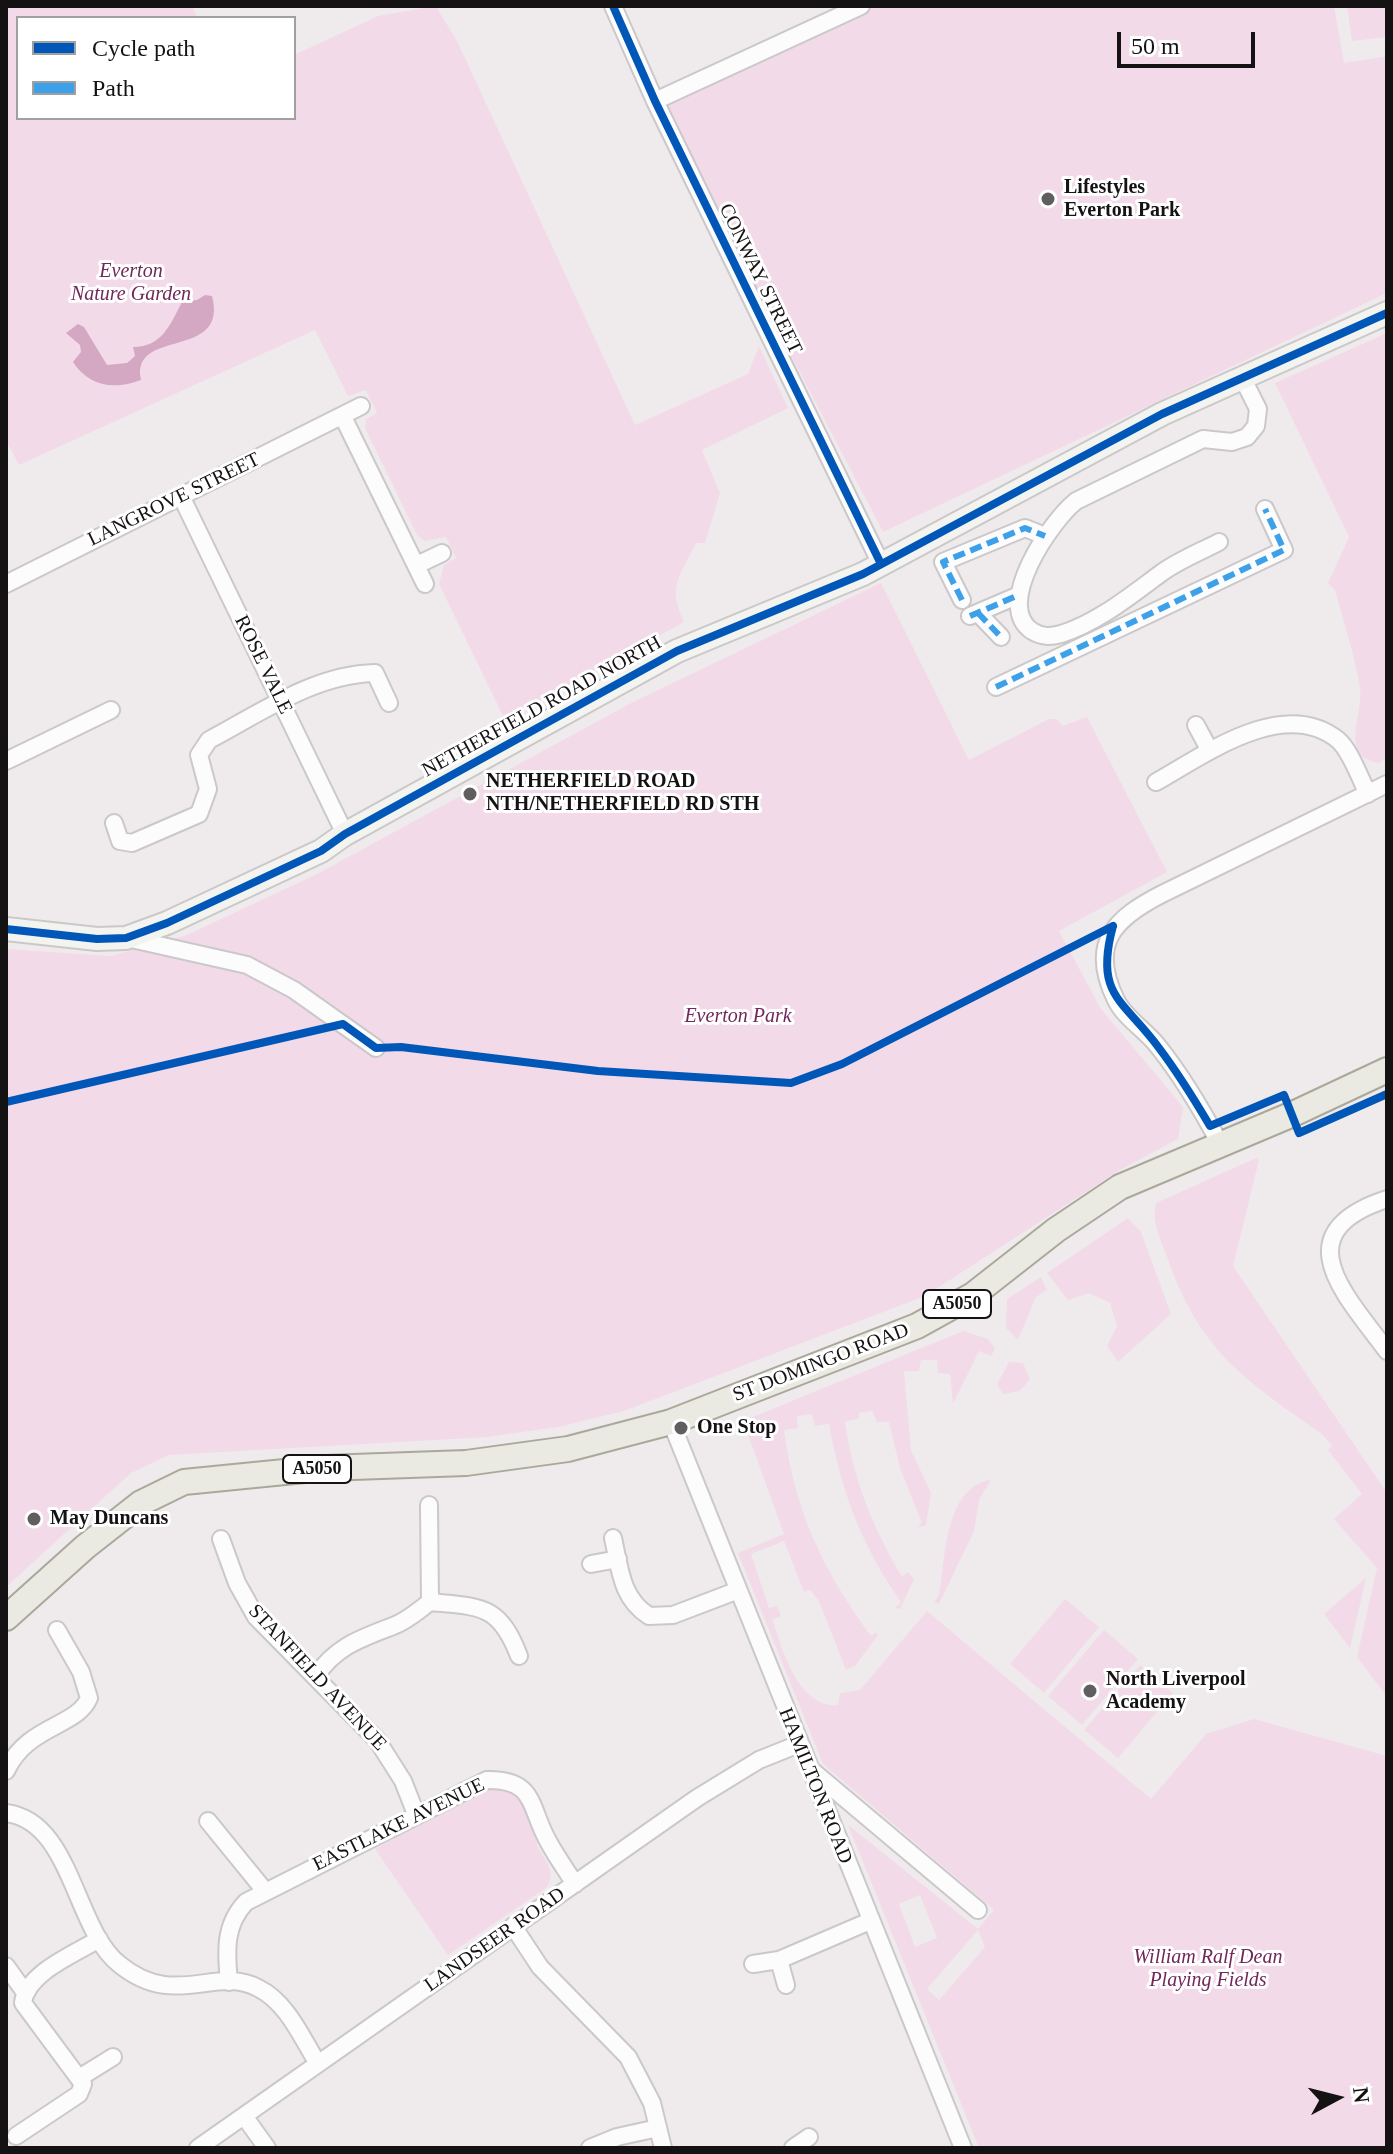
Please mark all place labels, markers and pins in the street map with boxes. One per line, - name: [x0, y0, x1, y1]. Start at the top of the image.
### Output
- place label: Lifestyles Everton Park: [1064, 176, 1180, 223]
- marker: Lifestyles Everton Park: [1039, 190, 1057, 208]
- place label: NETHERFIELD ROAD NTH/NETHERFIELD RD STH: [486, 770, 759, 817]
- marker: NETHERFIELD ROAD NTH/NETHERFIELD RD STH: [461, 785, 479, 803]
- place label: One Stop: [697, 1416, 776, 1440]
- marker: One Stop: [672, 1419, 690, 1437]
- place label: May Duncans: [50, 1507, 168, 1531]
- marker: May Duncans: [25, 1510, 43, 1528]
- place label: North Liverpool Academy: [1106, 1668, 1245, 1715]
- marker: North Liverpool Academy: [1081, 1682, 1099, 1700]

